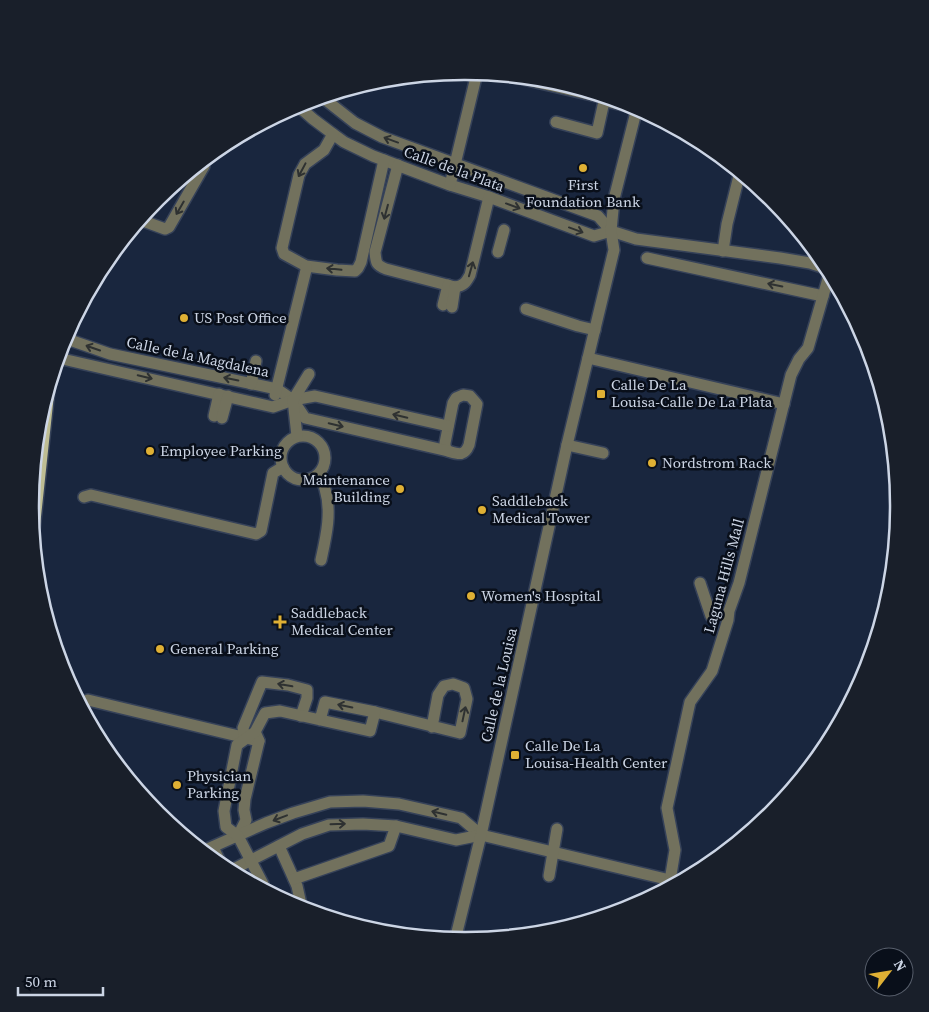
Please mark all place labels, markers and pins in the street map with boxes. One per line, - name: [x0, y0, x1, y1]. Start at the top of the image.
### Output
- marker: First Foundation Bank: [577, 162, 589, 174]
- place label: First Foundation Bank: [526, 174, 641, 212]
- place label: US Post Office: [194, 307, 287, 328]
- marker: US Post Office: [178, 312, 190, 324]
- place label: Calle De La Louisa-Calle De La Plata: [611, 374, 773, 412]
- marker: Calle De La Louisa-Calle De La Plata: [595, 388, 607, 400]
- place label: Employee Parking: [160, 440, 282, 461]
- marker: Employee Parking: [144, 445, 156, 457]
- place label: Nordstrom Rack: [662, 452, 772, 473]
- marker: Nordstrom Rack: [646, 457, 658, 469]
- place label: Maintenance Building: [302, 469, 390, 507]
- marker: Maintenance Building: [394, 483, 406, 495]
- place label: Saddleback Medical Tower: [492, 490, 591, 528]
- marker: Saddleback Medical Tower: [476, 504, 488, 516]
- place label: Women's Hospital: [481, 585, 601, 606]
- marker: Women's Hospital: [465, 590, 477, 602]
- place label: Saddleback Medical Center: [291, 602, 393, 640]
- marker: Saddleback Medical Center: [273, 615, 287, 629]
- place label: General Parking: [170, 638, 279, 659]
- marker: General Parking: [154, 643, 166, 655]
- place label: Calle De La Louisa-Health Center: [525, 735, 668, 773]
- marker: Calle De La Louisa-Health Center: [509, 749, 521, 761]
- place label: Physician Parking: [187, 765, 251, 803]
- marker: Physician Parking: [171, 779, 183, 791]

